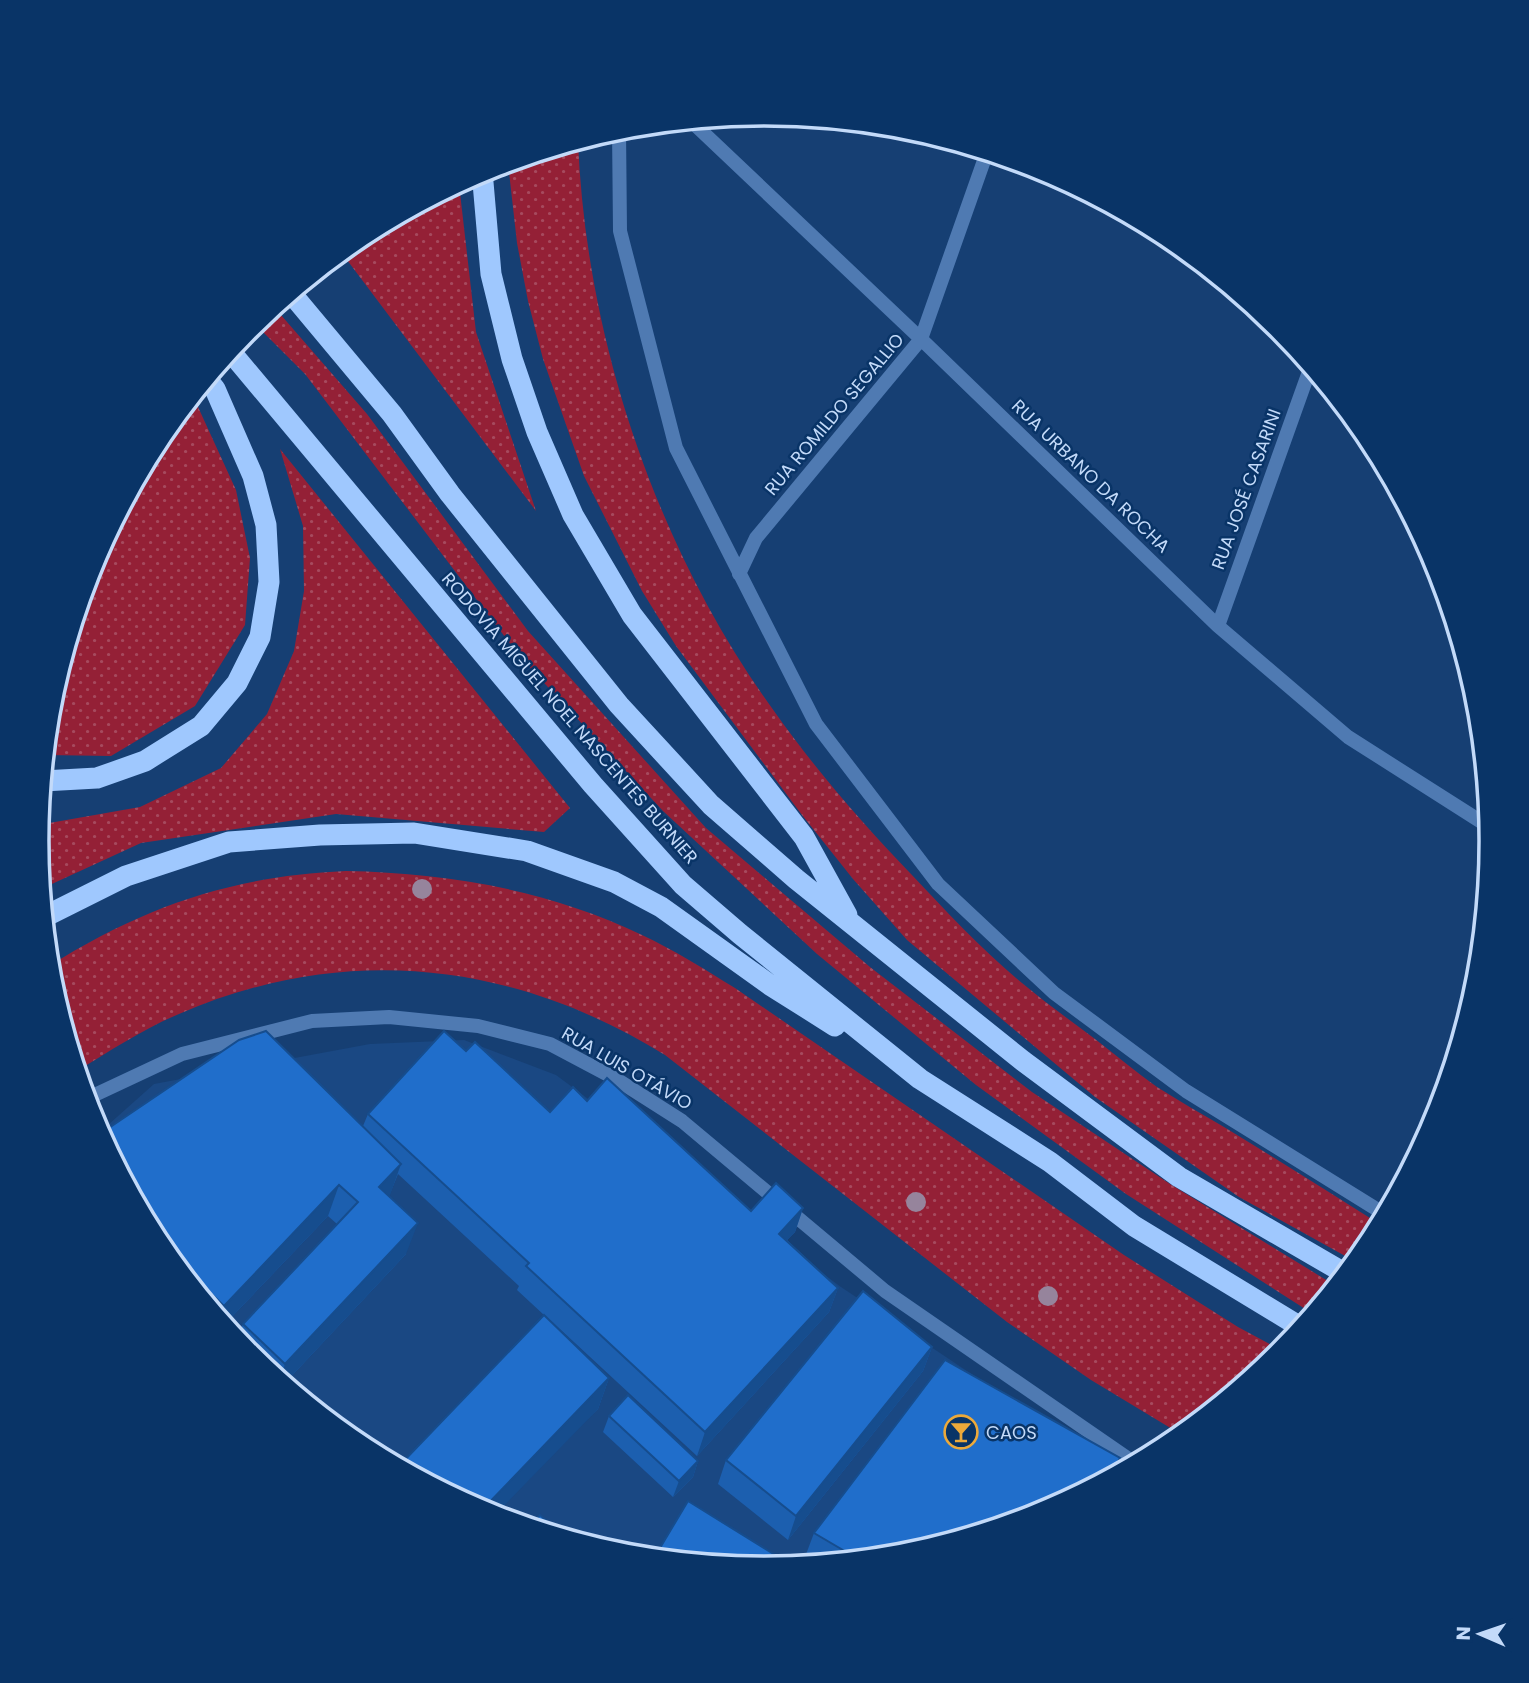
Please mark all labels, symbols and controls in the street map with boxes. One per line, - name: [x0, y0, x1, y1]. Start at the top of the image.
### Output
- street label: RUA ROMILDO SEGALLIO: [759, 328, 909, 500]
- street label: RUA URBANO DA ROCHA: [1006, 394, 1176, 558]
- street label: RUA JOSÉ CASARINI: [1205, 405, 1287, 573]
- street label: RODOVIA MIGUEL NOEL NASCENTES BURNIER: [436, 567, 704, 869]
- street label: RUA LUIS OTÁVIO: [557, 1021, 697, 1115]
- bar icon: CAOS: [942, 1413, 980, 1451]
- place label: CAOS: [986, 1420, 1037, 1445]
- north arrow: [1445, 1599, 1515, 1669]
- text: N: [1450, 1626, 1477, 1641]

